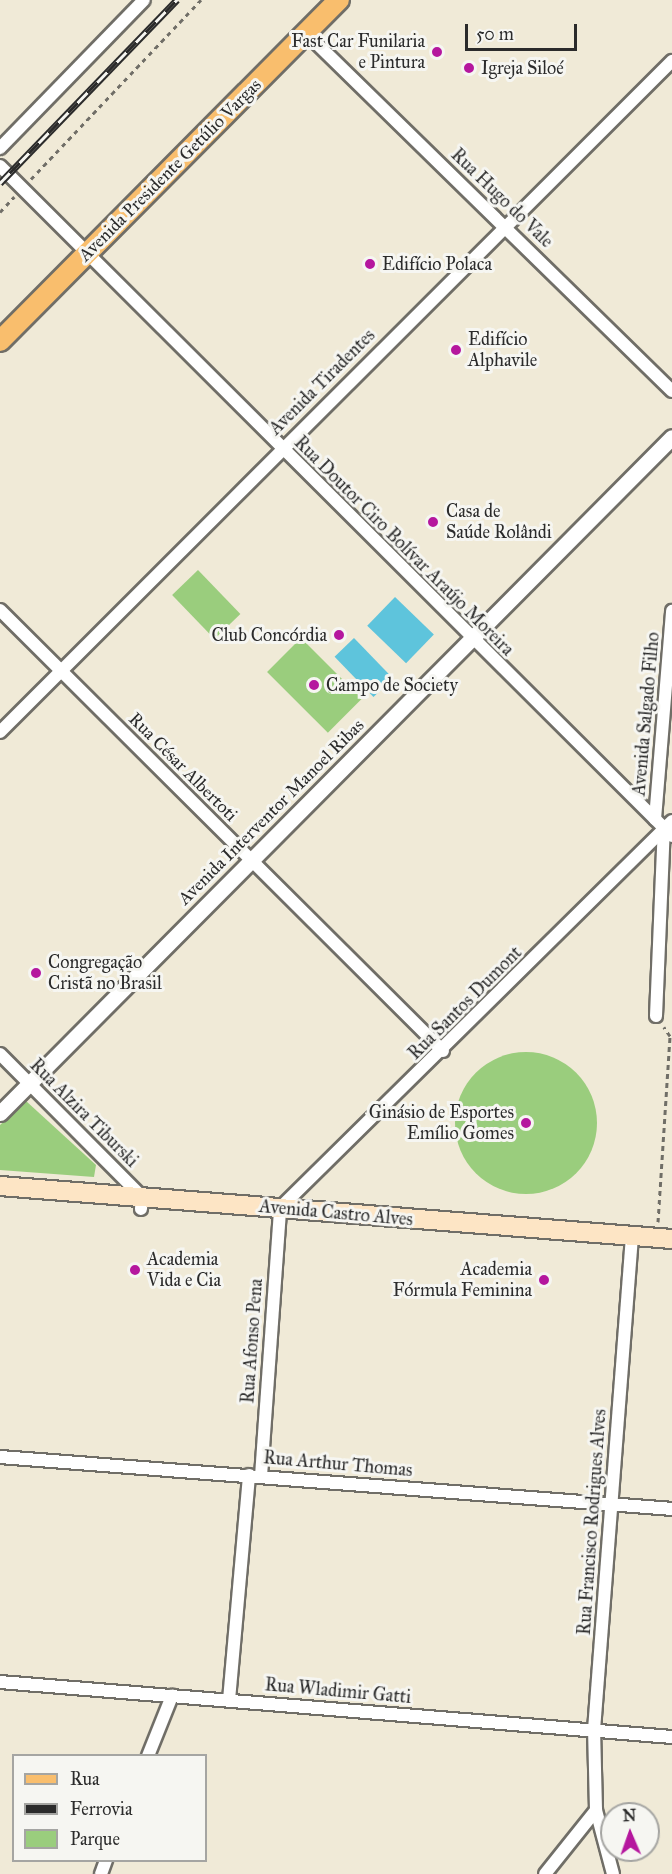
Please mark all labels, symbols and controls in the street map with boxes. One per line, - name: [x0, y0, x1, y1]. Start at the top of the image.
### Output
- scale bar: [468, 12, 580, 50]
- text: 50 m: [476, 23, 514, 45]
- place label: Fast Car Funilaria e Pintura: [291, 31, 425, 74]
- marker: Fast Car Funilaria e Pintura: [430, 45, 444, 59]
- place label: Igreja Siloé: [481, 57, 564, 79]
- marker: Igreja Siloé: [462, 61, 476, 75]
- street label: Avenida Presidente Getúlio Vargas: [74, 74, 266, 266]
- street label: Rua Hugo do Vale: [447, 144, 557, 252]
- place label: Edifício Polaca: [382, 253, 492, 275]
- marker: Edifício Polaca: [363, 257, 377, 271]
- street label: Avenida Tiradentes: [265, 325, 379, 439]
- place label: Edifício Alphavile: [468, 329, 537, 372]
- marker: Edifício Alphavile: [449, 343, 463, 357]
- street label: Rua Doutor Ciro Bolívar Araújo Moreira: [290, 432, 518, 660]
- place label: Casa de Saúde Rolândi: [446, 501, 552, 544]
- marker: Casa de Saúde Rolândi: [424, 513, 442, 531]
- place label: Club Concórdia: [212, 624, 327, 646]
- marker: Club Concórdia: [332, 628, 346, 642]
- street label: Avenida Salgado Filho: [628, 631, 664, 797]
- place label: Campo de Society: [326, 674, 458, 696]
- marker: Campo de Society: [307, 678, 321, 692]
- street label: Rua César Albertoti: [124, 708, 242, 826]
- street label: Avenida Interventor Manoel Ribas: [173, 714, 369, 910]
- street label: Rua Santos Dumont: [404, 942, 526, 1064]
- place label: Congregação Cristã no Brasil: [48, 952, 162, 994]
- marker: Congregação Cristã no Brasil: [29, 966, 43, 980]
- street label: Rua Alzira Tiburski: [25, 1054, 143, 1172]
- place label: Ginásio de Esportes Emílio Gomes: [369, 1102, 514, 1144]
- marker: Ginásio de Esportes Emílio Gomes: [519, 1116, 533, 1130]
- street label: Avenida Castro Alves: [258, 1196, 414, 1230]
- place label: Academia Vida e Cia: [147, 1249, 221, 1292]
- place label: Academia Fórmula Feminina: [393, 1259, 532, 1302]
- marker: Academia Vida e Cia: [128, 1263, 142, 1277]
- marker: Academia Fórmula Feminina: [537, 1273, 551, 1287]
- street label: Rua Afonso Pena: [237, 1278, 267, 1404]
- street label: Rua Francisco Rodrigues Alves: [573, 1408, 611, 1636]
- street label: Rua Arthur Thomas: [263, 1447, 413, 1481]
- street label: Rua Wladimir Gatti: [264, 1674, 412, 1708]
- legend: [12, 1754, 207, 1862]
- text: Rua: [70, 1768, 100, 1790]
- text: Ferrovia: [70, 1798, 133, 1820]
- north arrow: [600, 1802, 660, 1862]
- text: N: [622, 1806, 637, 1825]
- text: Parque: [70, 1828, 120, 1850]

